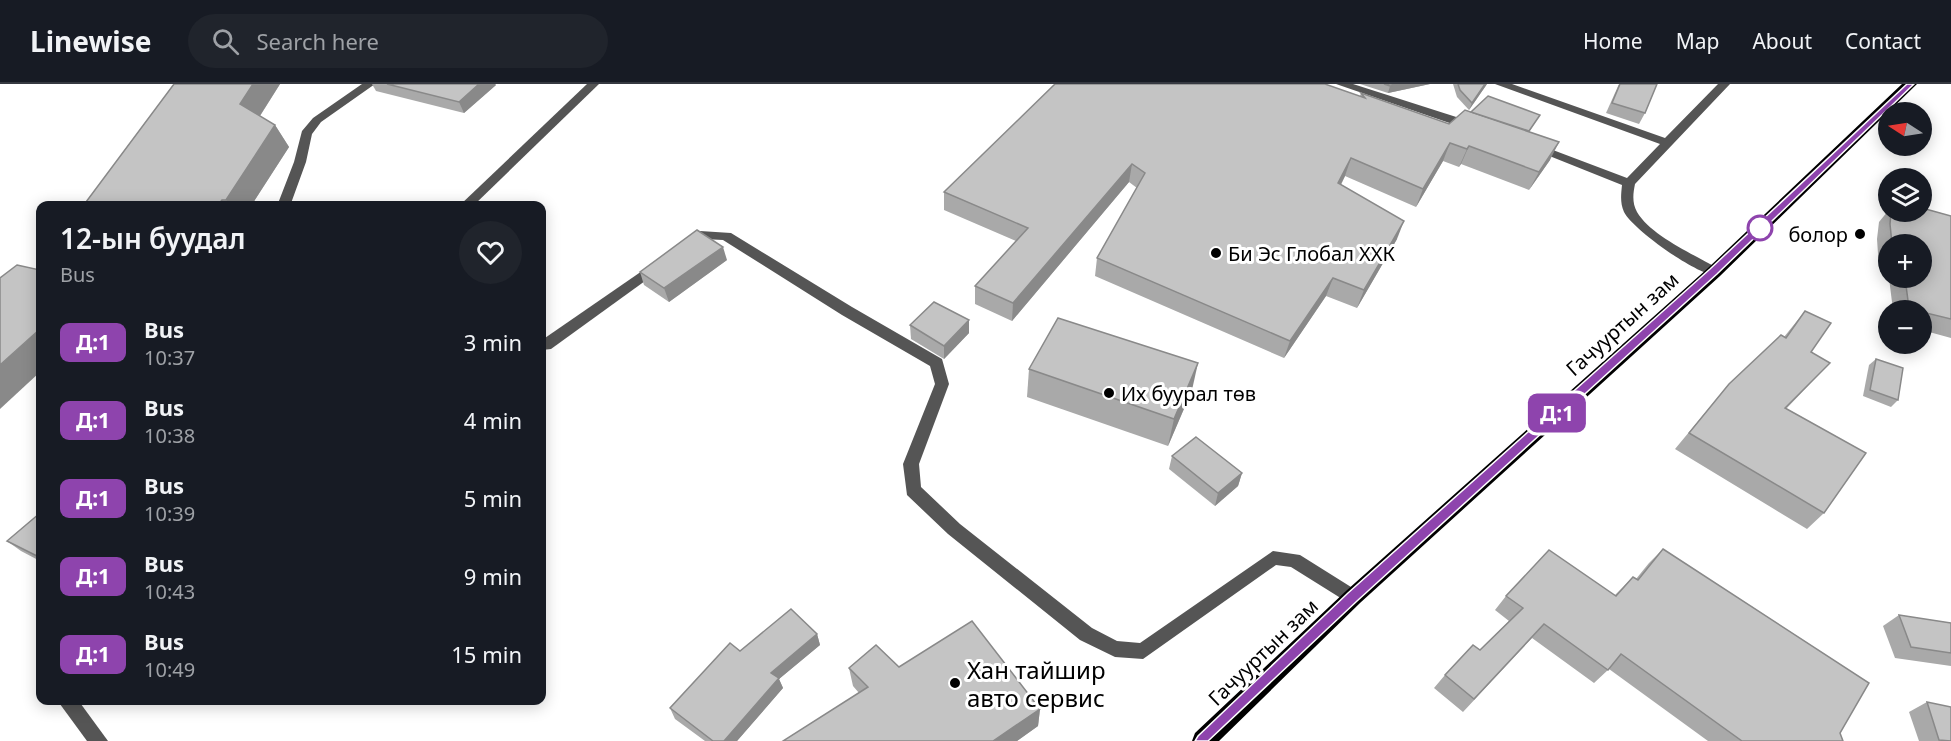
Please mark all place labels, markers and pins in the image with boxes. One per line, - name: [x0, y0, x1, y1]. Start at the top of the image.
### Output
- unlabelled marker: [1747, 215, 1773, 241]
- place label: болор: [1788, 221, 1848, 248]
- marker: болор: [1853, 227, 1867, 241]
- place label: Би Эс Глобал ХХК: [1228, 240, 1396, 267]
- marker: Би Эс Глобал ХХК: [1209, 246, 1223, 260]
- place label: Их буурал төв: [1121, 380, 1256, 407]
- marker: Их буурал төв: [1102, 386, 1116, 400]
- place label: Хан тайшир авто сервис: [967, 653, 1106, 714]
- marker: Хан тайшир авто сервис: [948, 676, 962, 690]

